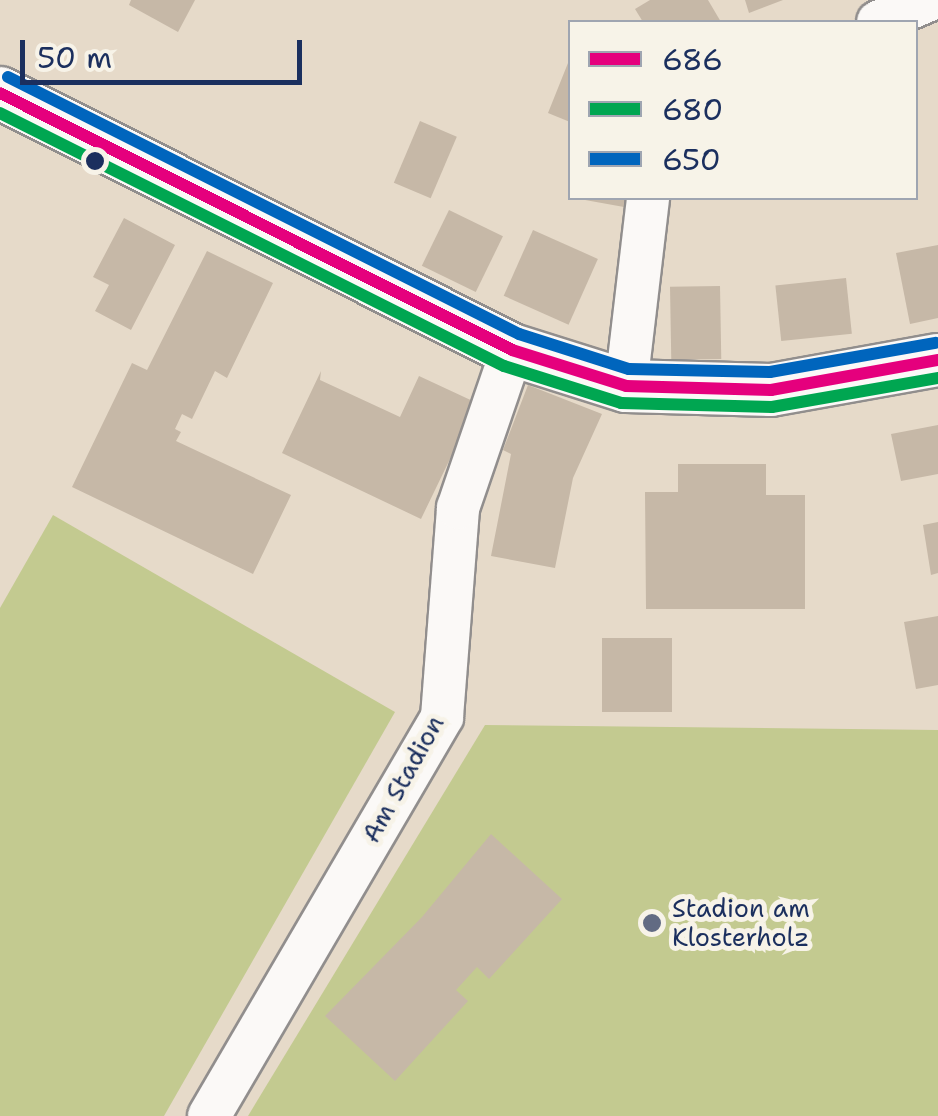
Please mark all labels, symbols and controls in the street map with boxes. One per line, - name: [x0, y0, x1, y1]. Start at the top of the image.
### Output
- scale bar: [25, 20, 308, 82]
- legend: [568, 20, 918, 200]
- text: 50 m: [37, 37, 112, 78]
- text: 686: [662, 39, 723, 80]
- text: 680: [662, 89, 723, 130]
- text: 650: [662, 139, 721, 180]
- unlabelled marker: [85, 151, 105, 171]
- street label: Am Stadion: [356, 710, 450, 848]
- place label: Stadion am Klosterholz: [672, 894, 810, 953]
- marker: Stadion am Klosterholz: [641, 912, 663, 934]

